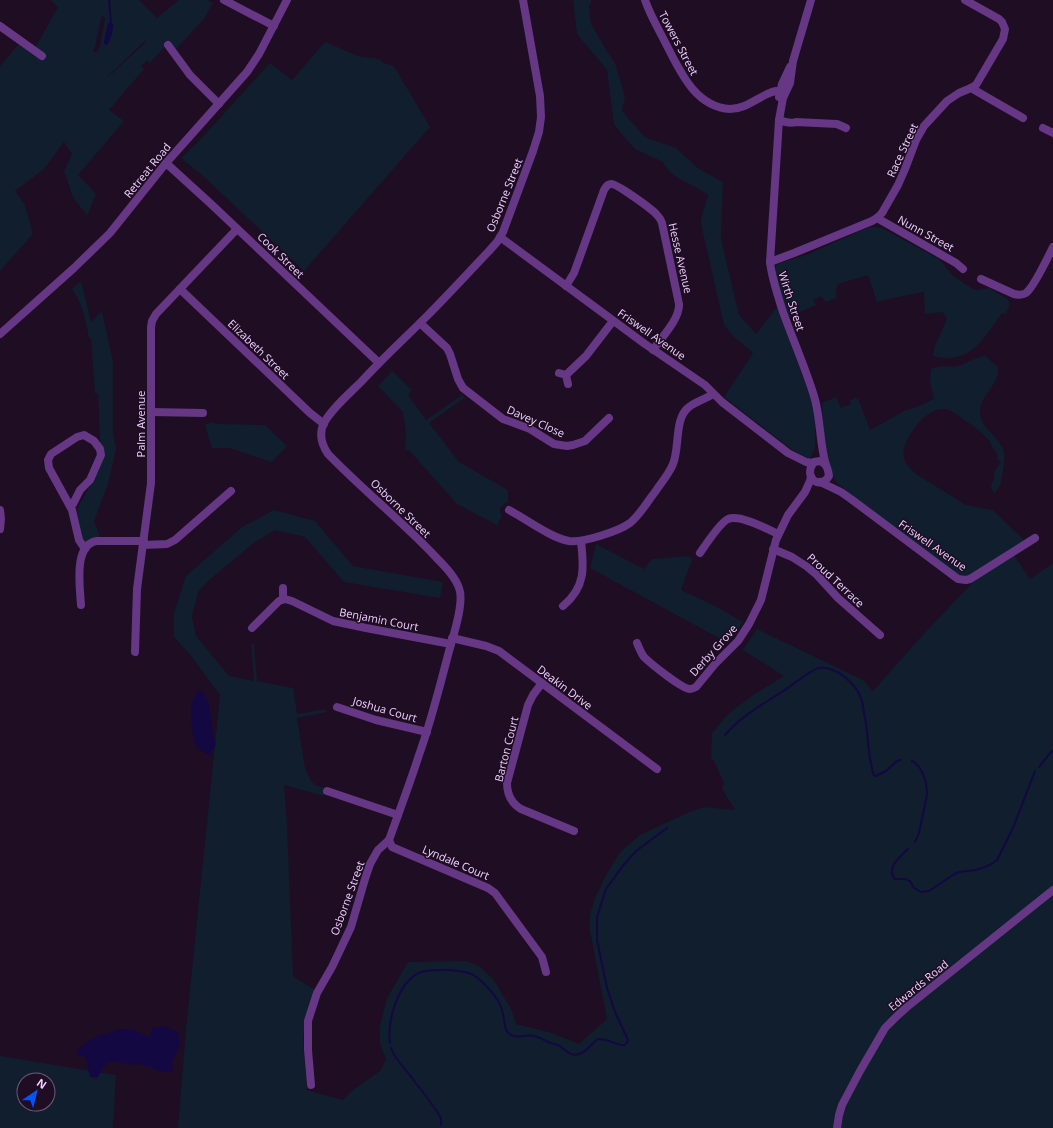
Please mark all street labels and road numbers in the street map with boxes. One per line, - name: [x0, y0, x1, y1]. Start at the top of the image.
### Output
- street label: Towers Street: [656, 8, 702, 78]
- street label: Race Street: [883, 121, 921, 179]
- street label: Retreat Road: [120, 139, 174, 201]
- street label: Osborne Street: [482, 156, 526, 234]
- street label: Nunn Street: [895, 211, 957, 255]
- street label: Hesse Avenue: [666, 221, 696, 295]
- street label: Cook Street: [254, 229, 308, 281]
- street label: Wirth Street: [775, 269, 809, 333]
- street label: Friswell Avenue: [615, 305, 689, 363]
- street label: Elizabeth Street: [225, 316, 293, 382]
- street label: Palm Avenue: [133, 391, 148, 457]
- street label: Davey Close: [505, 402, 567, 440]
- street label: Osborne Street: [368, 475, 434, 541]
- street label: Friswell Avenue: [896, 516, 970, 574]
- street label: Proud Terrace: [804, 550, 868, 610]
- street label: Benjamin Court: [338, 604, 420, 634]
- street label: Derby Grove: [686, 621, 740, 679]
- street label: Deakin Drive: [534, 661, 596, 713]
- street label: Joshua Court: [350, 692, 419, 725]
- street label: Barton Court: [491, 715, 521, 783]
- street label: Lyndale Court: [420, 841, 492, 883]
- street label: Osborne Street: [327, 859, 367, 937]
- street label: Edwards Road: [885, 956, 951, 1014]

